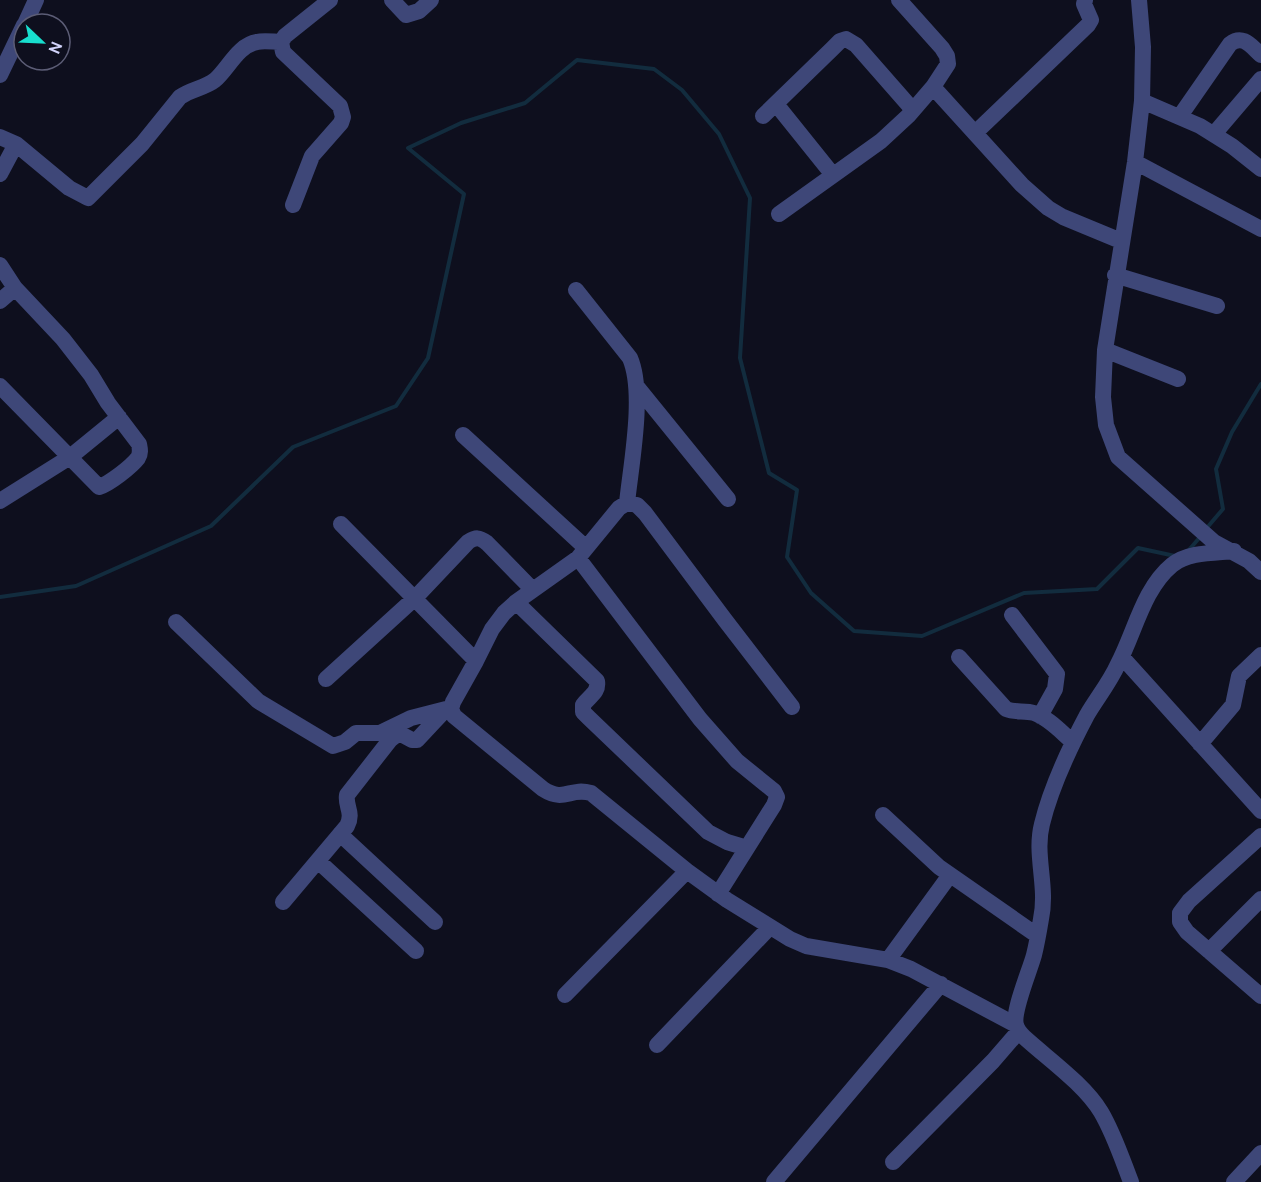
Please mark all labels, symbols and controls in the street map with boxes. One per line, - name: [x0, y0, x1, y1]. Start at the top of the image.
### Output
- north arrow: [12, 12, 72, 72]
- text: N: [44, 39, 66, 57]

